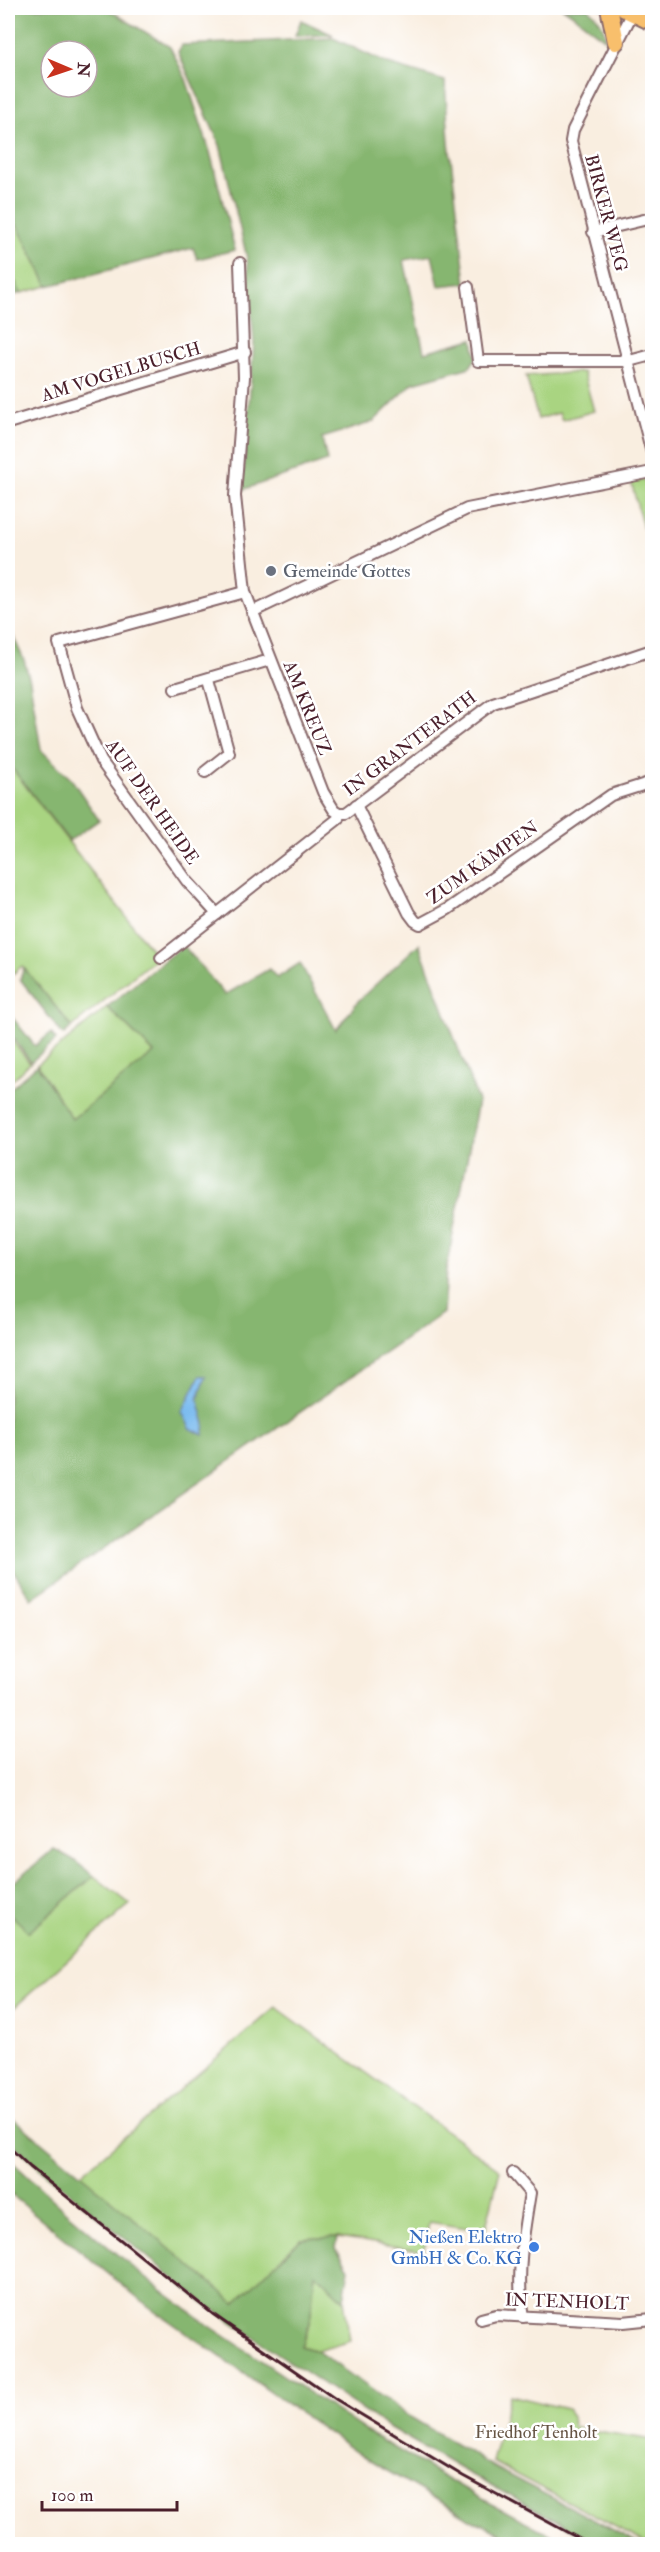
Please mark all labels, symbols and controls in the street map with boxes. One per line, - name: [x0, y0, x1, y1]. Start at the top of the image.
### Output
- north arrow: [39, 39, 99, 99]
- text: N: [73, 61, 93, 78]
- street label: BIRKER WEG: [579, 152, 633, 274]
- street label: AM VOGELBUSCH: [38, 337, 203, 407]
- place label: Gemeinde Gottes: [283, 560, 410, 583]
- marker: Gemeinde Gottes: [264, 564, 278, 578]
- street label: AM KREUZ: [277, 657, 336, 759]
- street label: IN GRANTERATH: [339, 686, 481, 802]
- street label: AUF DER HEIDE: [100, 734, 204, 869]
- street label: ZUM KÄMPEN: [423, 816, 543, 910]
- place label: Nießen Elektro GmbH & Co. KG: [391, 2226, 522, 2270]
- marker: Nießen Elektro GmbH & Co. KG: [527, 2240, 541, 2254]
- street label: IN TENHOLT: [505, 2288, 630, 2316]
- park label: Friedhof Tenholt: [475, 2421, 597, 2444]
- scale bar: [42, 2474, 177, 2512]
- text: 100 m: [51, 2484, 94, 2507]

